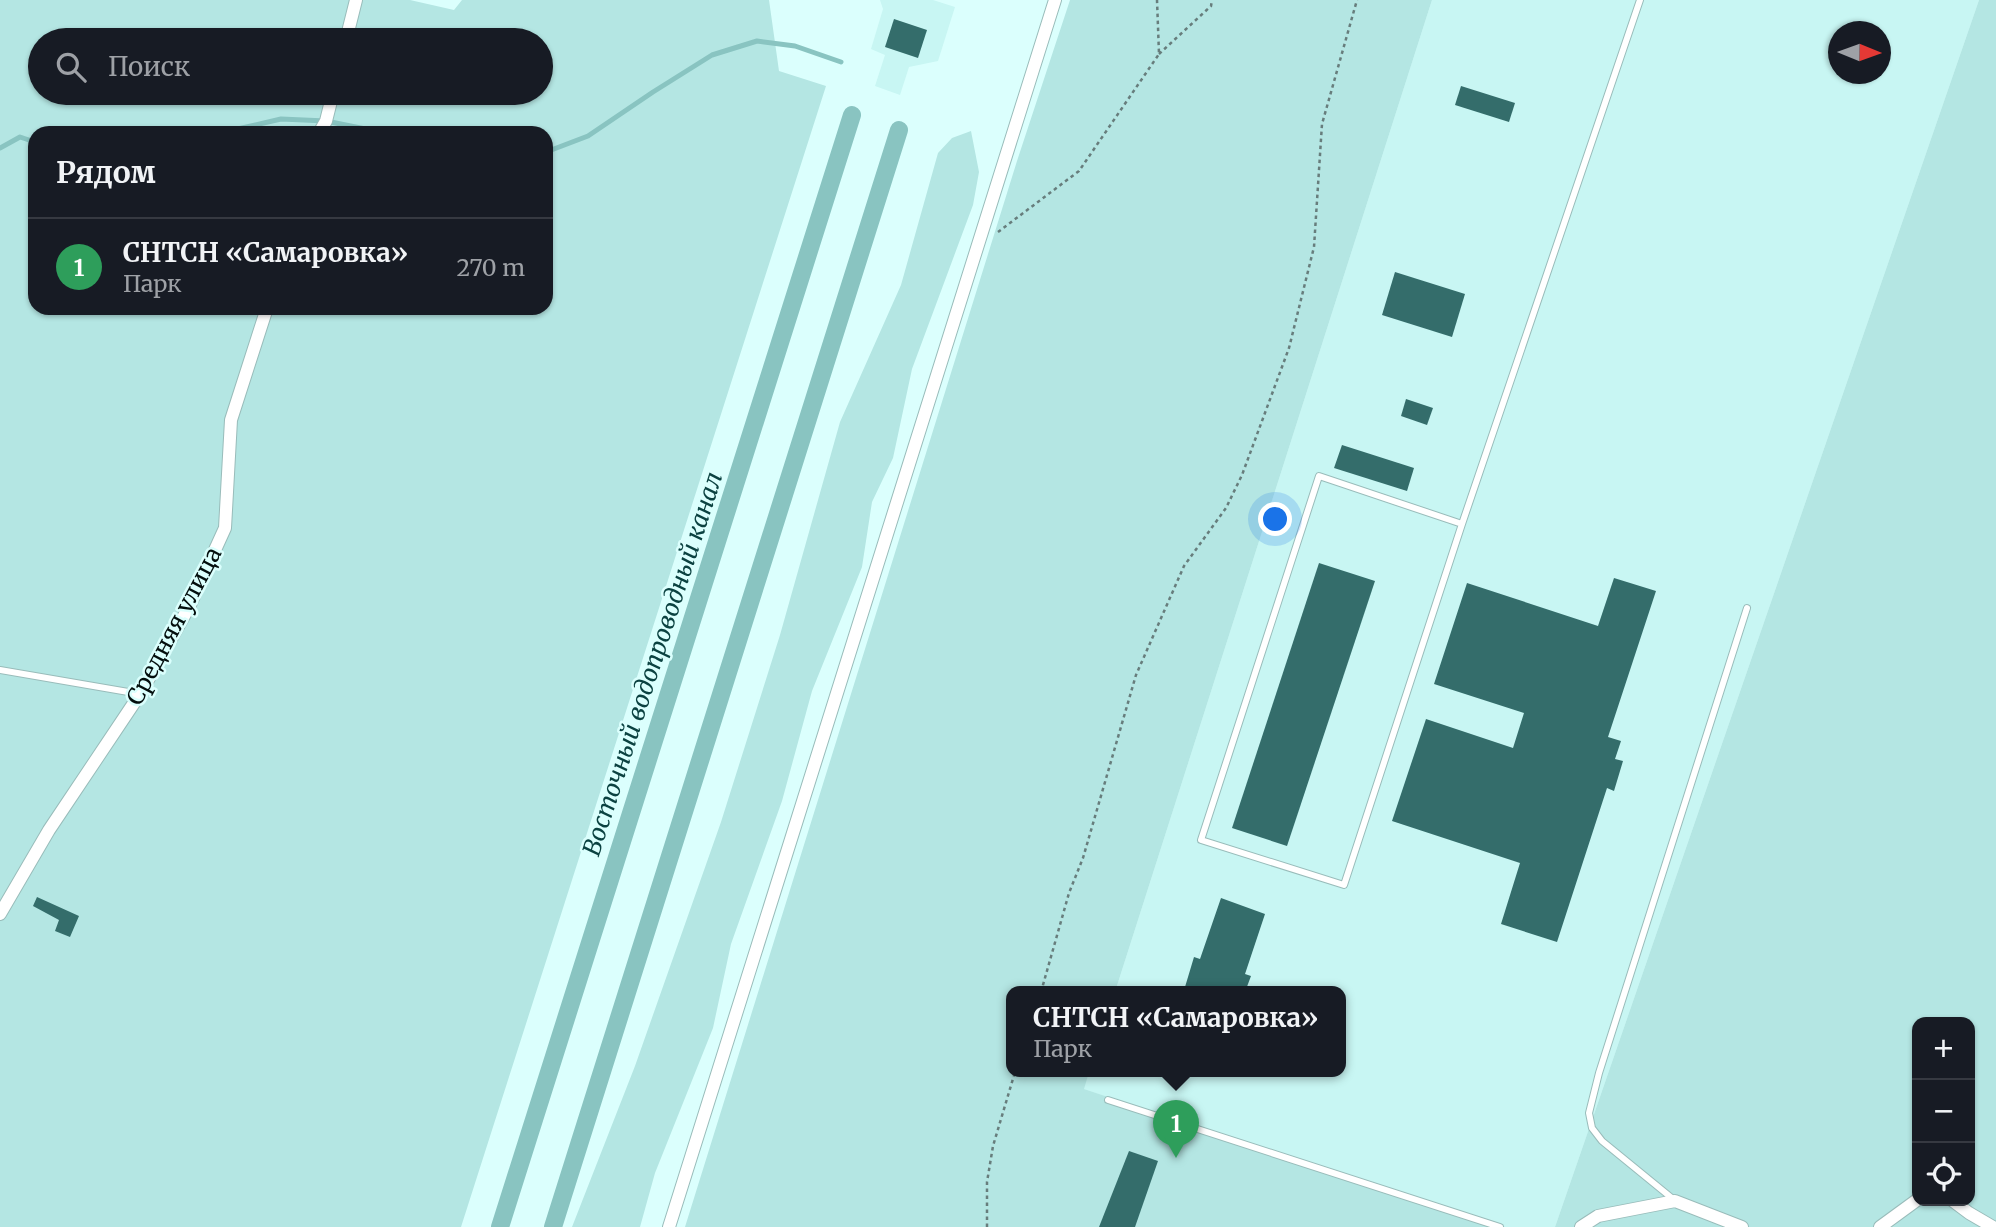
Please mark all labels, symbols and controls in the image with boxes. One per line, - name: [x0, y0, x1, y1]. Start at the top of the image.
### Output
- north arrow: [1828, 21, 1891, 84]
- search box: [28, 28, 553, 105]
- icon: search: [52, 48, 90, 86]
- text: Поиск: [108, 50, 190, 83]
- text: Рядом: [56, 153, 156, 191]
- text: СНТСН «Самаровка»: [123, 236, 408, 269]
- text: 1: [74, 253, 84, 282]
- text: 270 m: [457, 253, 525, 282]
- text: Парк: [123, 269, 182, 298]
- water label: Восточный водопроводный канал: [576, 468, 729, 860]
- your location: [1258, 502, 1292, 536]
- street label: Средняя улица: [120, 542, 227, 710]
- popup: [1006, 986, 1346, 1077]
- text: СНТСН «Самаровка»: [1033, 1001, 1319, 1034]
- map controls: [1912, 1017, 1975, 1206]
- button: +: [1912, 1017, 1975, 1080]
- text: Парк: [1033, 1034, 1092, 1063]
- button: −: [1912, 1080, 1975, 1143]
- pin: 1: [1153, 1100, 1199, 1158]
- button: locate: [1912, 1143, 1975, 1206]

